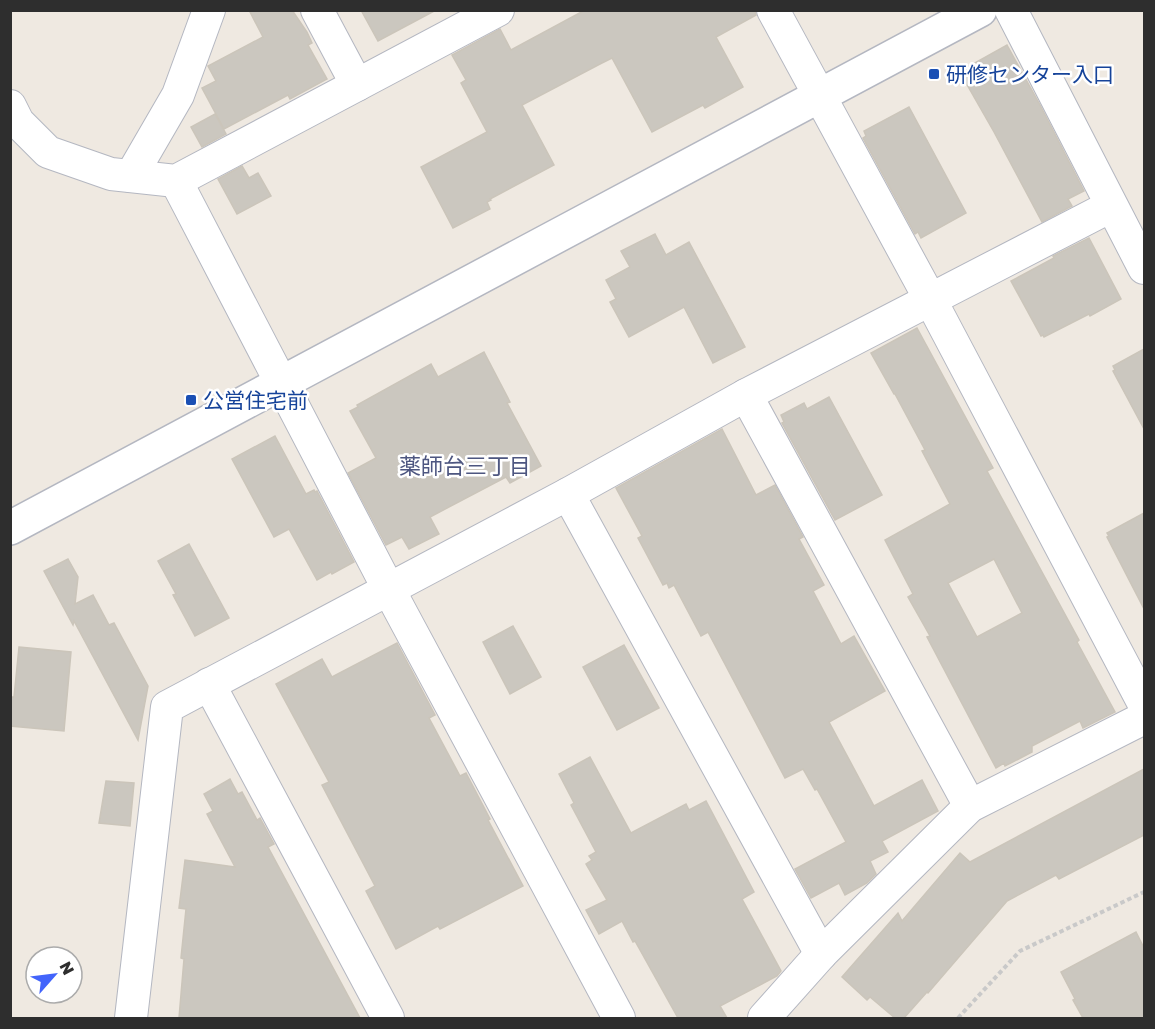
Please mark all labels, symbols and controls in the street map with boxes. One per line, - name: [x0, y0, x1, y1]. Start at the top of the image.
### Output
- place label: 研修センター入口: [946, 61, 1114, 87]
- marker: 研修センター入口: [927, 67, 941, 81]
- place label: 公営住宅前: [203, 387, 308, 413]
- marker: 公営住宅前: [184, 393, 198, 407]
- district label: 薬師台三丁目: [399, 452, 531, 479]
- north arrow: [24, 945, 84, 1005]
- text: N: [56, 958, 79, 978]

